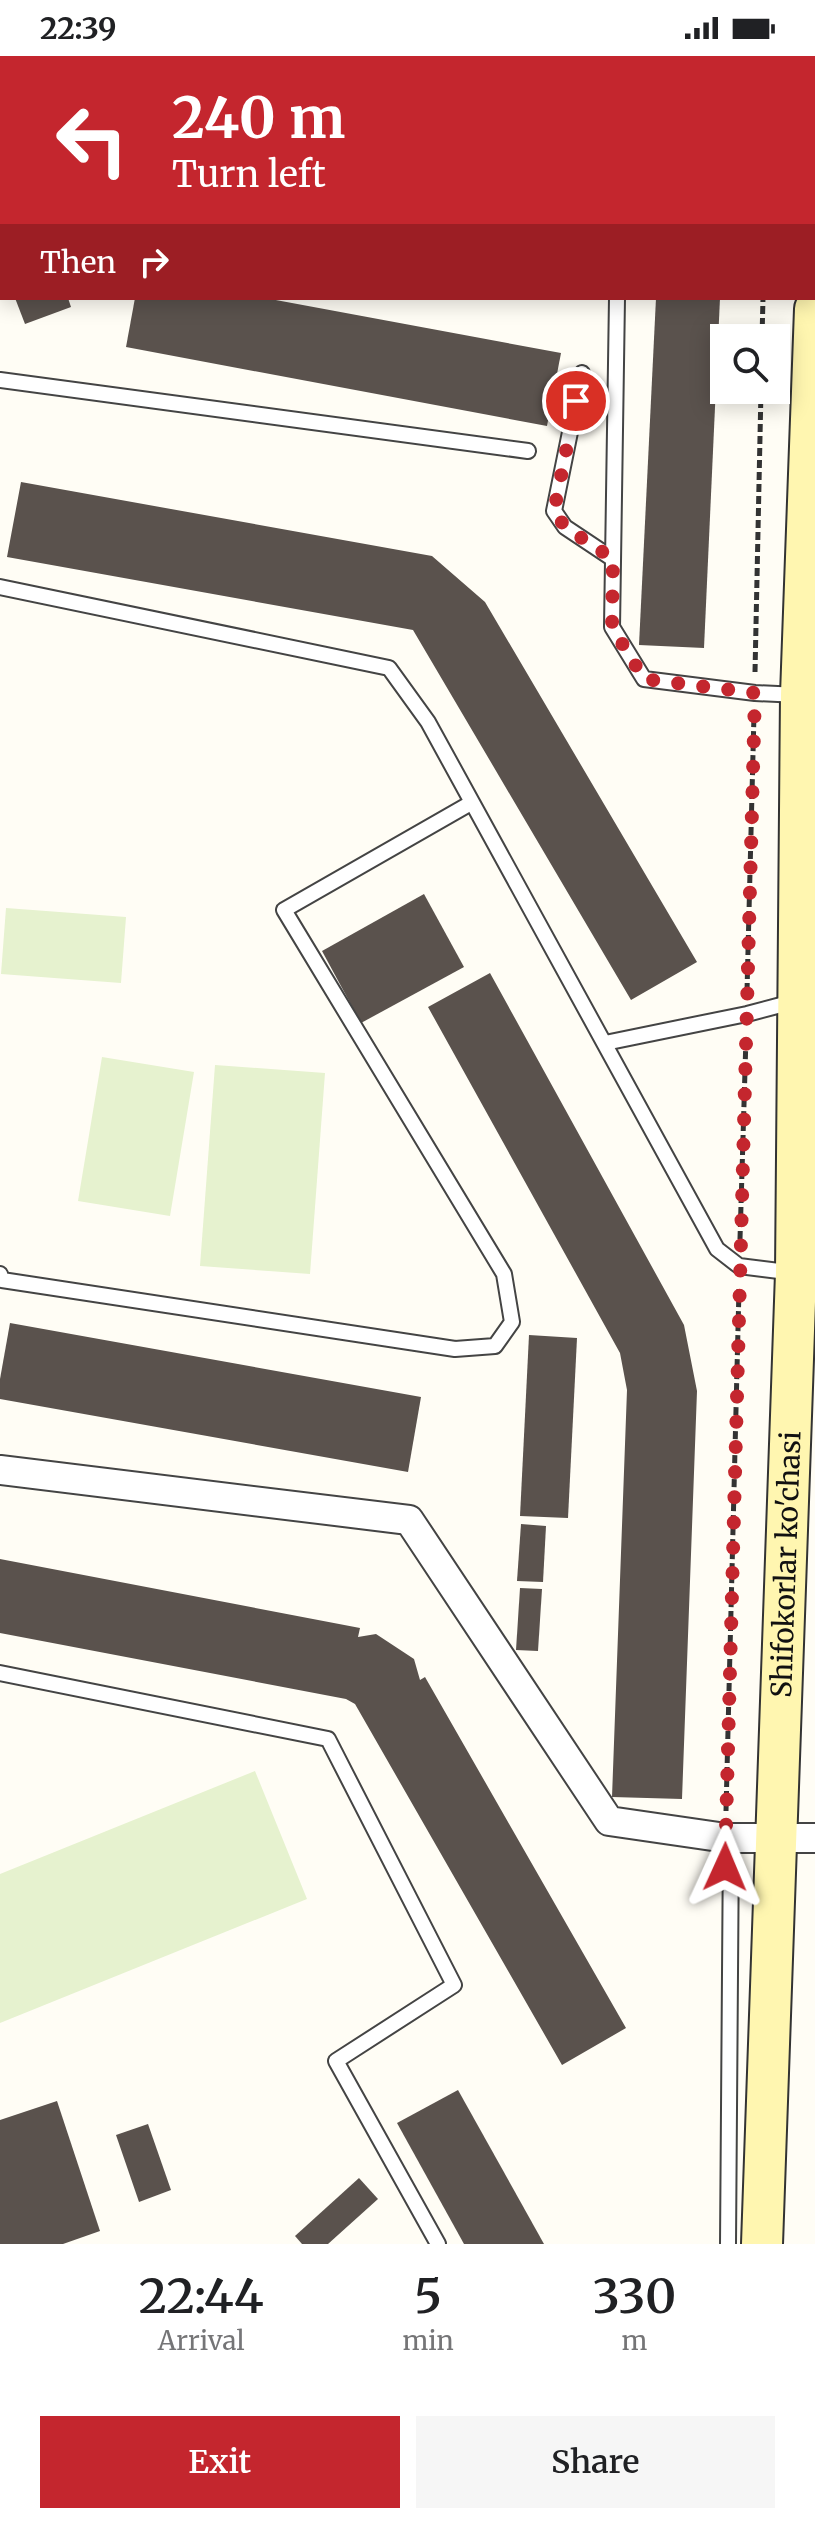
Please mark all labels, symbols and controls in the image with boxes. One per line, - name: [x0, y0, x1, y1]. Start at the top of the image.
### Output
- text: 22:39: [40, 9, 117, 47]
- text: 240 m: [172, 83, 345, 153]
- icon: left: [40, 88, 144, 192]
- text: Turn left: [172, 152, 326, 197]
- icon: right: [132, 240, 176, 284]
- text: Then: [40, 243, 116, 281]
- map controls: [710, 324, 790, 404]
- button: search: [710, 324, 790, 404]
- pin: [542, 367, 610, 435]
- icon: arrive: [554, 379, 598, 423]
- street label: Shifokorlar ko'chasi: [763, 1431, 808, 1698]
- position arrow: [683, 1825, 767, 1909]
- text: 22:44: [139, 2266, 264, 2326]
- text: 5: [414, 2266, 442, 2326]
- text: 330: [593, 2266, 676, 2326]
- text: Arrival: [158, 2324, 245, 2357]
- text: min: [402, 2324, 454, 2357]
- text: m: [622, 2324, 647, 2357]
- button: Exit: [40, 2416, 400, 2508]
- button: Share: [416, 2416, 775, 2508]

